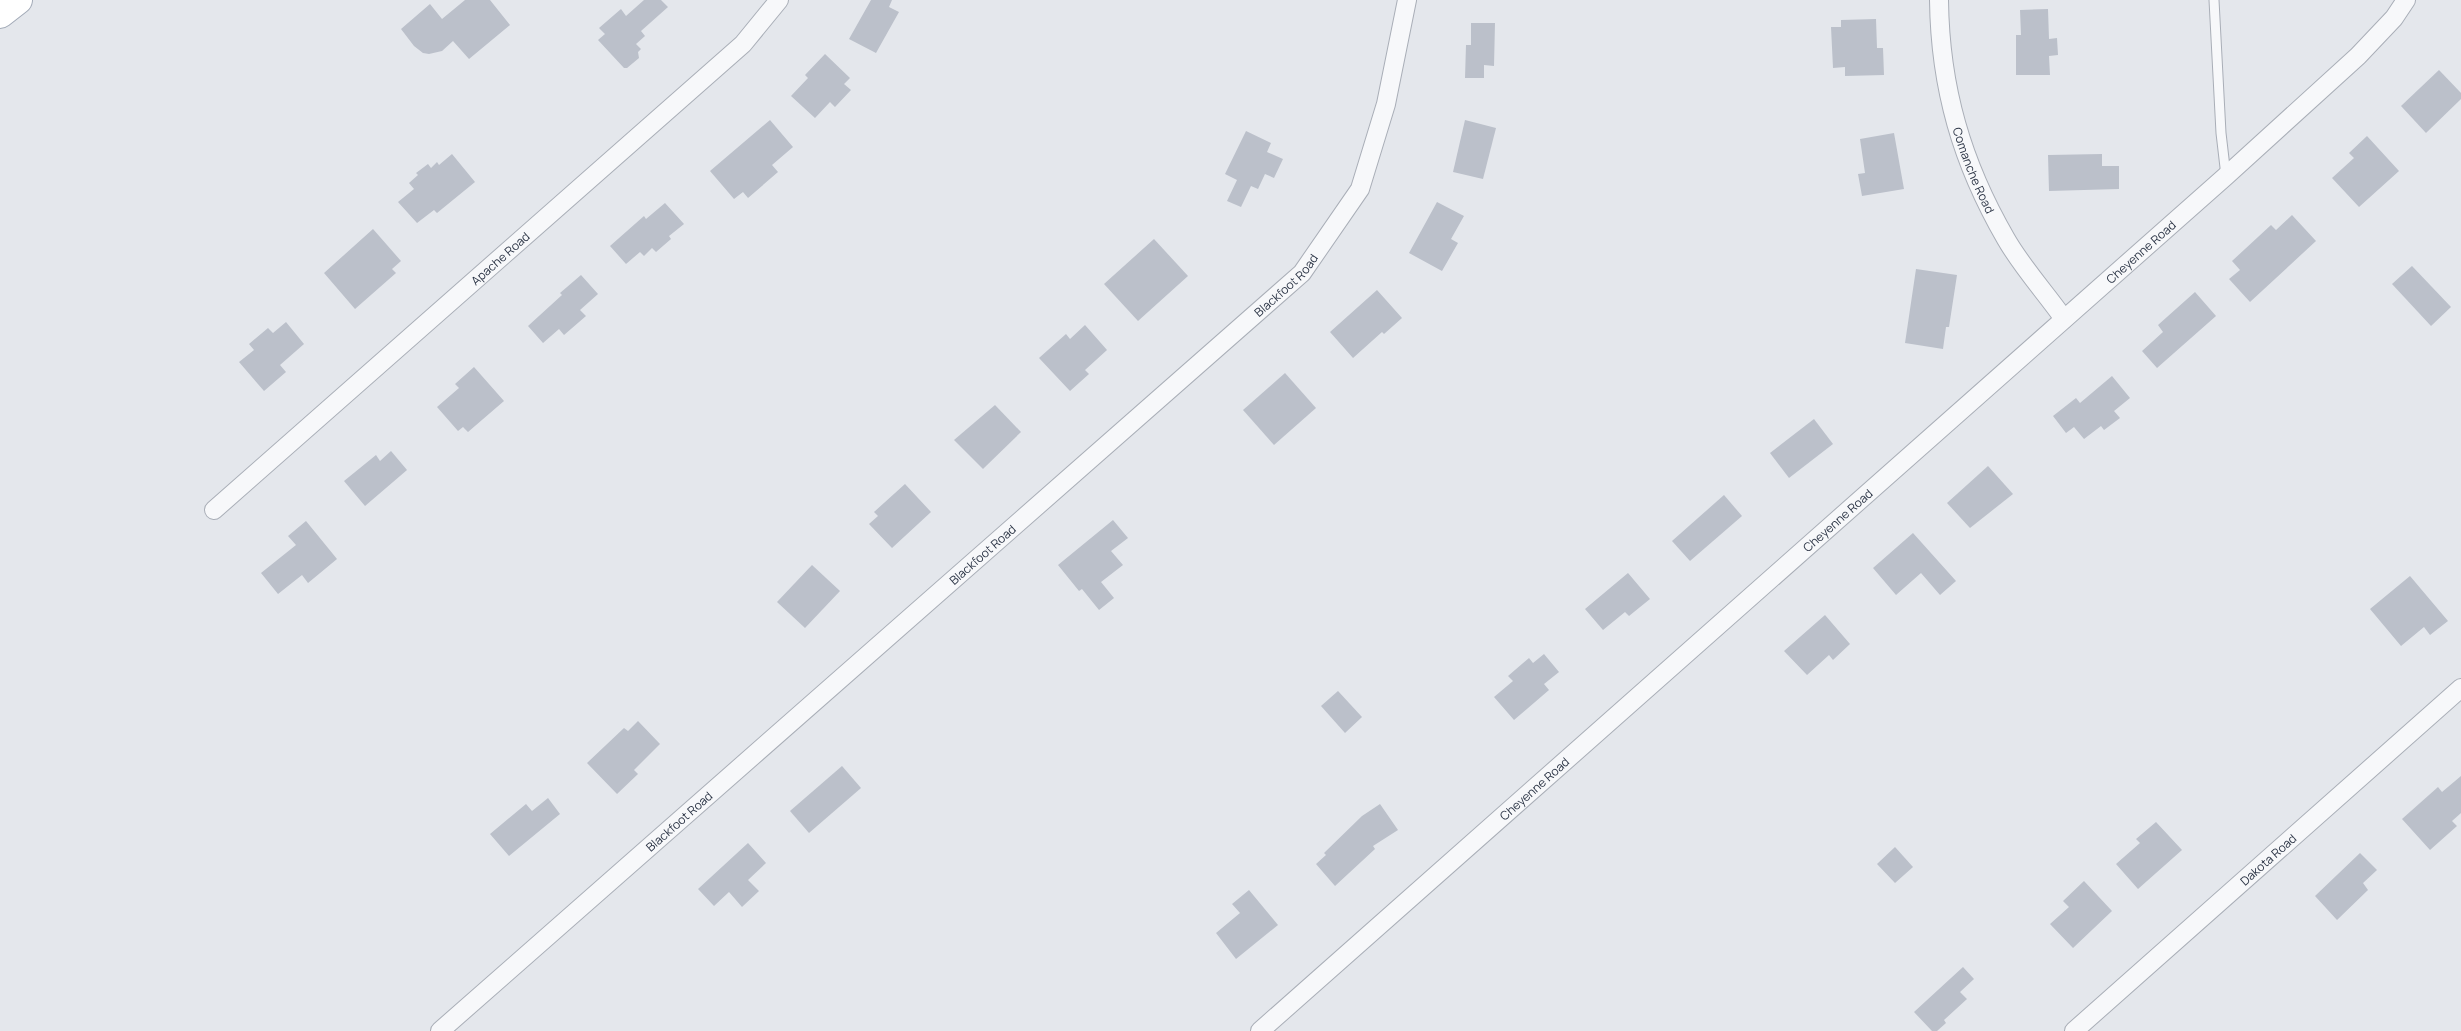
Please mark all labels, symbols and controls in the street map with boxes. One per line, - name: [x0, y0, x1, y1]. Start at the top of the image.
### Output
- street label: Comanche Road: [1949, 125, 1999, 216]
- street label: Cheyenne Road: [2102, 216, 2179, 287]
- street label: Apache Road: [467, 228, 533, 289]
- street label: Blackfoot Road: [1250, 250, 1321, 320]
- street label: Cheyenne Road: [1799, 485, 1876, 555]
- street label: Blackfoot Road: [945, 520, 1019, 588]
- street label: Cheyenne Road: [1496, 753, 1573, 824]
- street label: Blackfoot Road: [642, 787, 716, 855]
- street label: Dakota Road: [2236, 830, 2300, 889]

